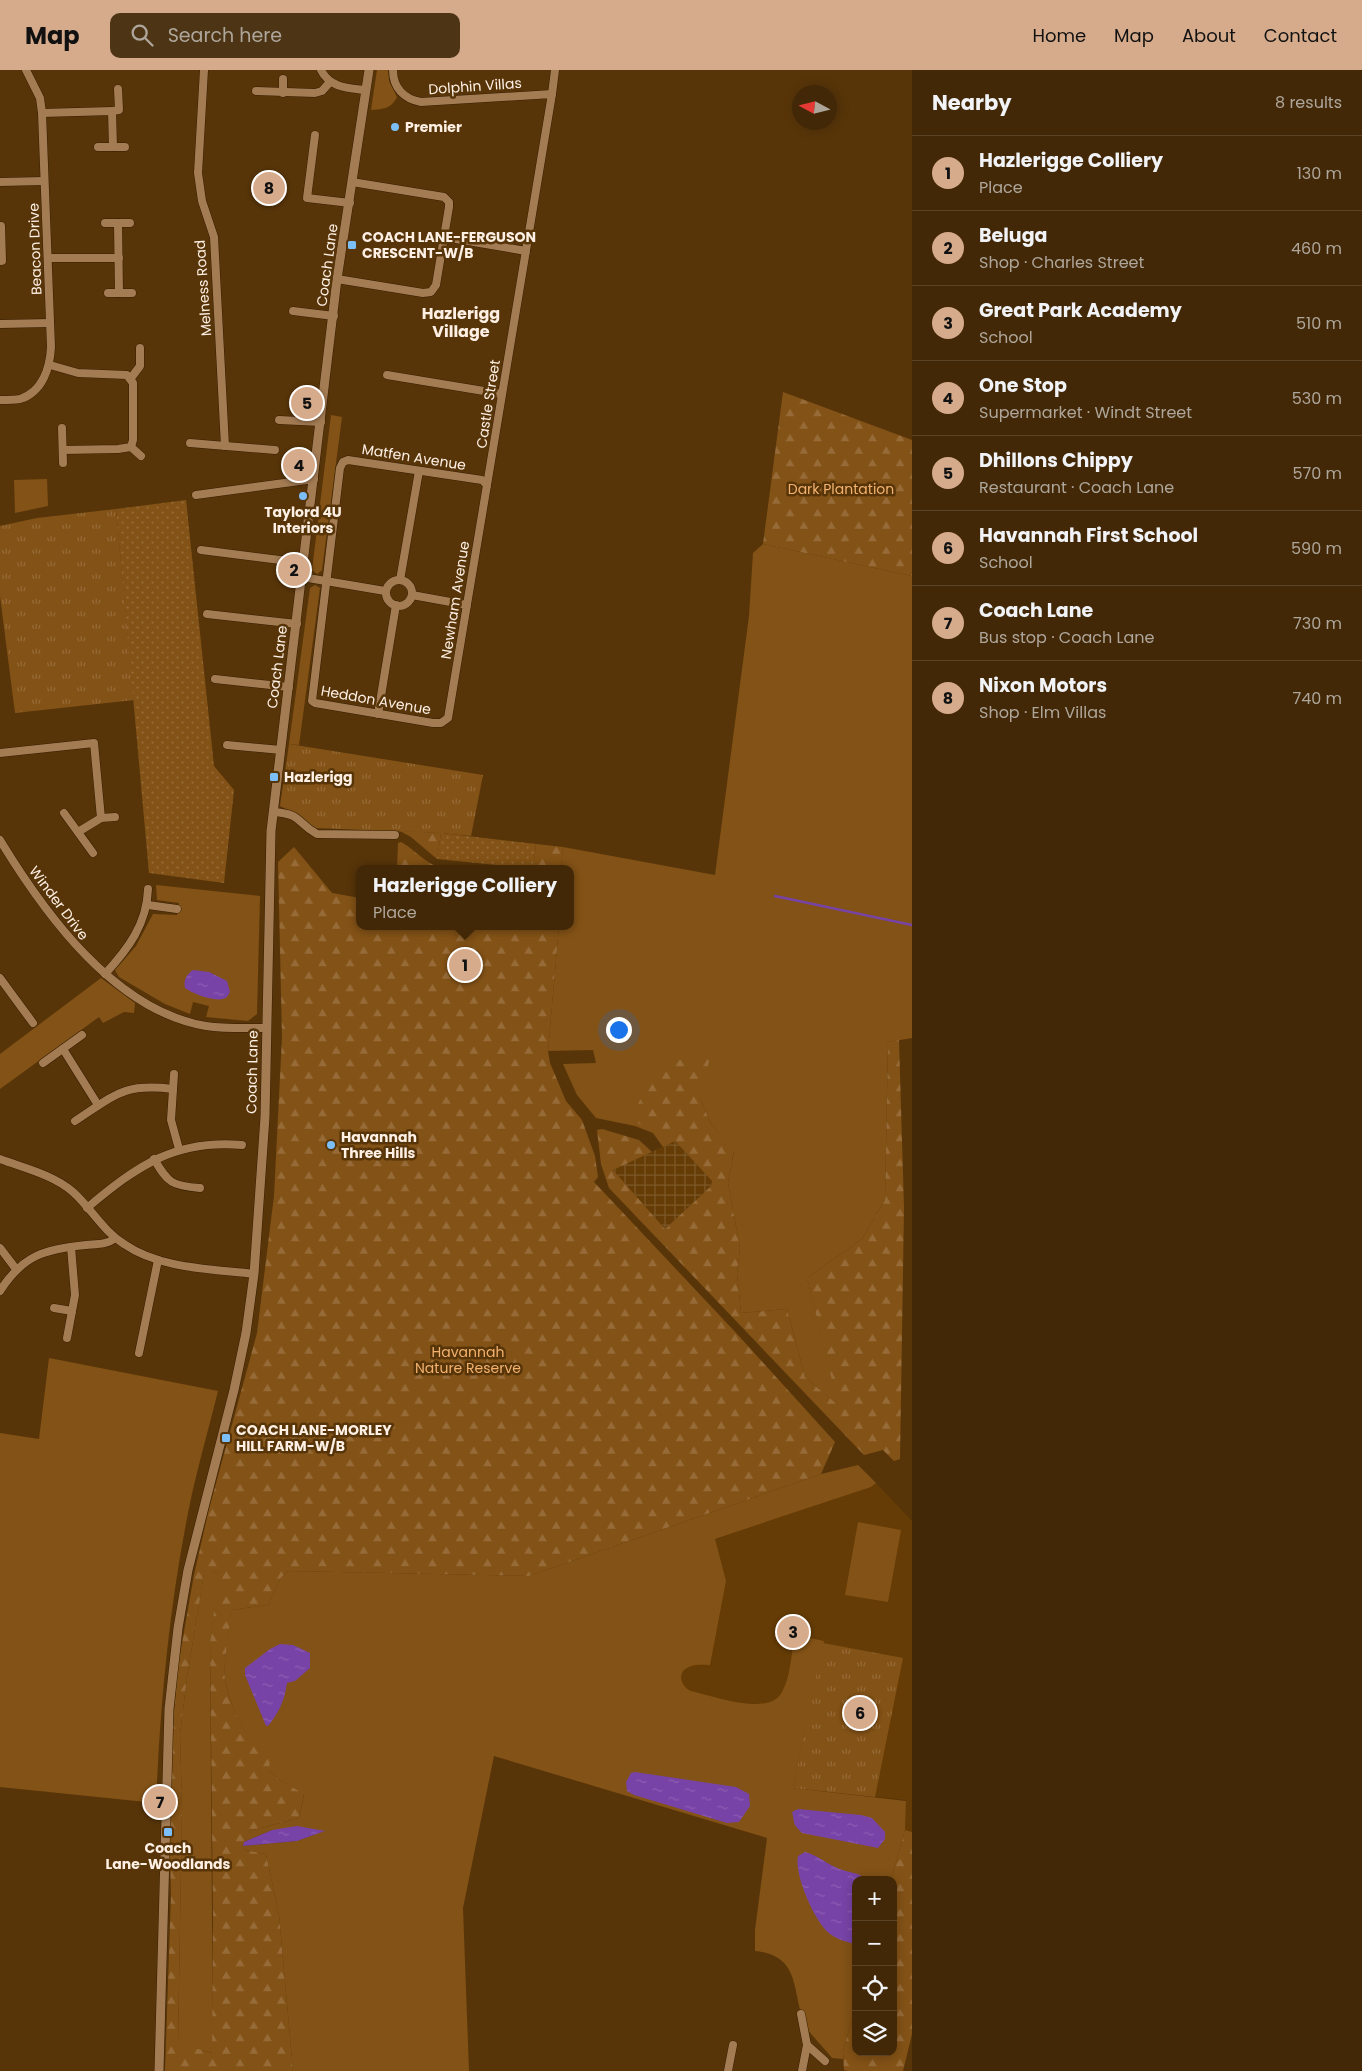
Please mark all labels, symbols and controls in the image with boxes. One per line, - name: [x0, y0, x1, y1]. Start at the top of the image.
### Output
- search box: [110, 13, 460, 58]
- text: Map: [25, 19, 80, 52]
- icon: search: [128, 21, 156, 49]
- text: Search here: [168, 22, 282, 49]
- text: Home: [1032, 23, 1086, 48]
- text: Map: [1114, 23, 1154, 48]
- text: About: [1182, 23, 1236, 48]
- text: Contact: [1264, 23, 1337, 48]
- street label: Dolphin Villas: [428, 73, 522, 99]
- north arrow: [792, 85, 837, 130]
- text: Nearby: [932, 88, 1012, 117]
- text: 8 results: [1275, 91, 1342, 114]
- place label: Premier: [405, 117, 462, 137]
- marker: Premier: [389, 121, 401, 133]
- text: Hazlerigge Colliery: [979, 147, 1163, 174]
- text: 1: [945, 162, 951, 185]
- text: 130 m: [1297, 162, 1342, 185]
- pin: 8: [253, 169, 285, 207]
- text: Place: [979, 176, 1023, 199]
- street label: Beacon Drive: [23, 202, 47, 295]
- street label: Coach Lane: [311, 222, 343, 308]
- text: Beluga: [979, 222, 1047, 249]
- place label: COACH LANE-FERGUSON CRESCENT-W/B: [362, 227, 536, 263]
- text: 2: [943, 237, 953, 260]
- text: 460 m: [1291, 237, 1342, 260]
- street label: Melness Road: [190, 239, 216, 337]
- marker: COACH LANE-FERGUSON CRESCENT-W/B: [346, 239, 358, 251]
- text: Shop · Charles Street: [979, 251, 1144, 274]
- text: Great Park Academy: [979, 297, 1182, 324]
- district label: Hazlerigg Village: [422, 302, 500, 343]
- text: 3: [943, 312, 953, 335]
- text: 510 m: [1296, 312, 1342, 335]
- text: School: [979, 326, 1033, 349]
- street label: Castle Street: [471, 358, 505, 450]
- text: One Stop: [979, 372, 1067, 399]
- pin: 5: [291, 384, 323, 422]
- text: 4: [943, 387, 953, 410]
- text: 530 m: [1292, 387, 1342, 410]
- text: Supermarket · Windt Street: [979, 401, 1192, 424]
- street label: Matfen Avenue: [360, 439, 468, 475]
- pin: 4: [283, 446, 315, 484]
- text: Dhillons Chippy: [979, 447, 1133, 474]
- text: 5: [943, 462, 953, 485]
- text: 570 m: [1292, 462, 1342, 485]
- text: Restaurant · Coach Lane: [979, 476, 1174, 499]
- park label: Dark Plantation: [788, 479, 894, 499]
- marker: Taylord 4U Interiors: [297, 490, 309, 502]
- place label: Taylord 4U Interiors: [264, 502, 342, 538]
- text: Havannah First School: [979, 522, 1198, 549]
- text: 6: [943, 537, 953, 560]
- text: 590 m: [1291, 537, 1342, 560]
- street label: Newham Avenue: [436, 539, 474, 660]
- pin: 2: [278, 551, 310, 589]
- text: School: [979, 551, 1033, 574]
- text: Coach Lane: [979, 597, 1093, 624]
- text: 7: [944, 612, 952, 635]
- text: 730 m: [1293, 612, 1342, 635]
- street label: Coach Lane: [262, 624, 292, 710]
- text: Bus stop · Coach Lane: [979, 626, 1154, 649]
- text: Nixon Motors: [979, 672, 1107, 699]
- street label: Heddon Avenue: [319, 680, 433, 720]
- text: 8: [943, 687, 953, 710]
- text: 740 m: [1292, 687, 1342, 710]
- text: Shop · Elm Villas: [979, 701, 1106, 724]
- place label: Hazlerigg: [284, 767, 353, 787]
- marker: Hazlerigg: [268, 771, 280, 783]
- street label: Winder Drive: [24, 862, 94, 945]
- popup: [356, 865, 574, 930]
- text: Hazlerigge Colliery: [373, 872, 557, 899]
- text: Place: [373, 901, 417, 924]
- pin: 1: [449, 946, 481, 984]
- your location: [606, 1017, 632, 1043]
- street label: Coach Lane: [241, 1030, 263, 1114]
- place label: Havannah Three Hills: [341, 1127, 417, 1163]
- marker: Havannah Three Hills: [325, 1139, 337, 1151]
- park label: Havannah Nature Reserve: [415, 1342, 521, 1378]
- place label: COACH LANE-MORLEY HILL FARM-W/B: [236, 1420, 392, 1456]
- marker: COACH LANE-MORLEY HILL FARM-W/B: [220, 1432, 232, 1444]
- pin: 3: [777, 1613, 809, 1651]
- pin: 6: [844, 1694, 876, 1732]
- pin: 7: [144, 1783, 176, 1821]
- marker: Coach Lane-Woodlands: [162, 1826, 174, 1838]
- place label: Coach Lane-Woodlands: [106, 1838, 231, 1874]
- map controls: [852, 1876, 897, 2056]
- button: +: [852, 1876, 897, 1921]
- button: −: [852, 1921, 897, 1966]
- button: locate: [852, 1966, 897, 2011]
- button: layers: [852, 2011, 897, 2056]

